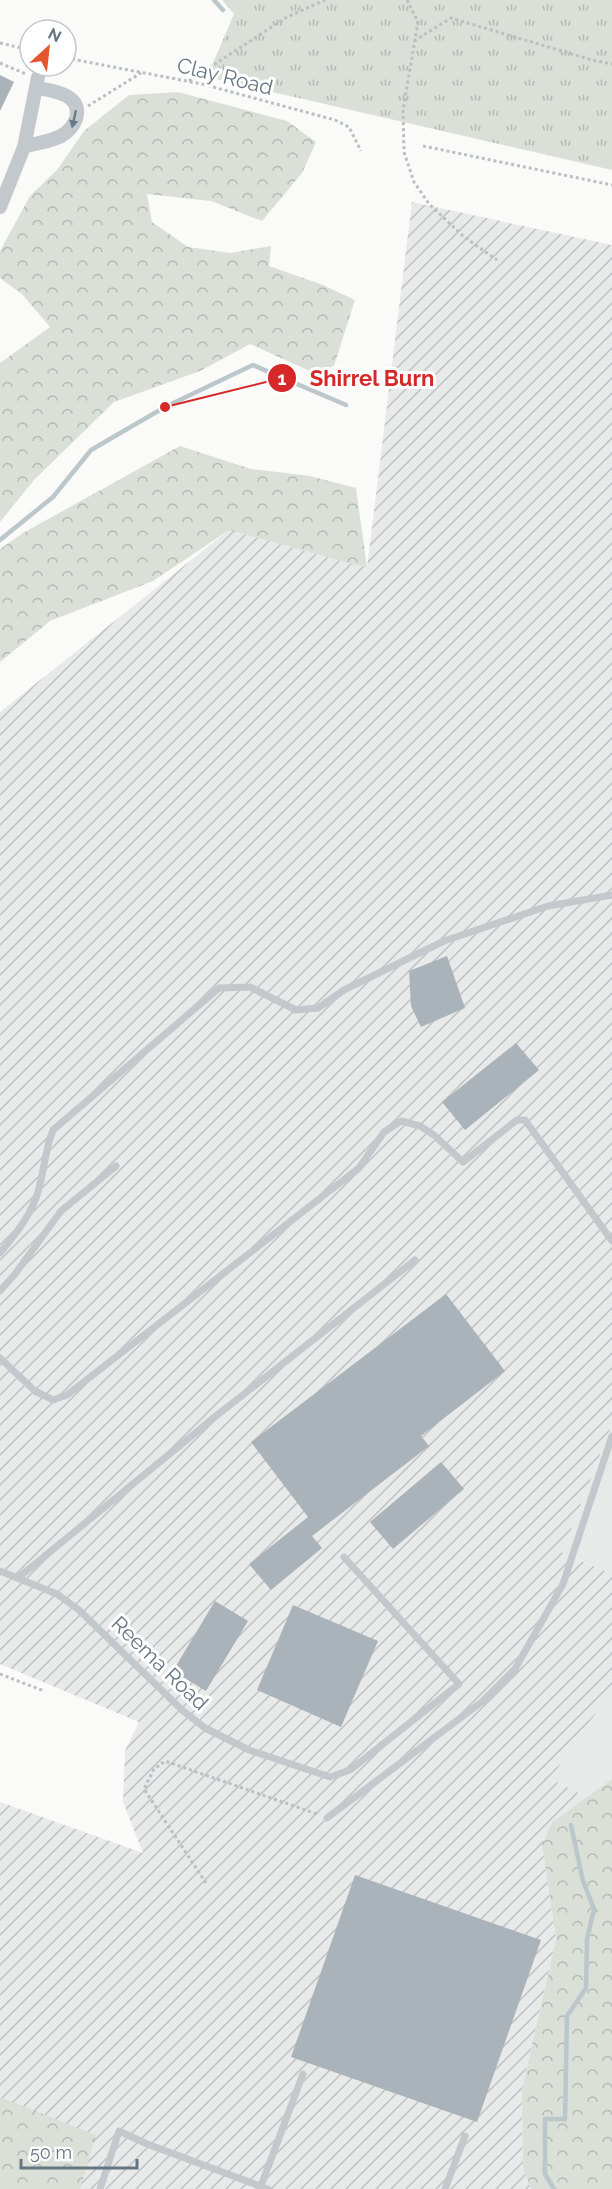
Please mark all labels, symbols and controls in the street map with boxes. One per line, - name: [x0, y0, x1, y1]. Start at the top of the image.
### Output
- north arrow: [18, 18, 78, 78]
- text: N: [45, 24, 64, 46]
- street label: Clay Road: [175, 52, 275, 100]
- one-way arrow: [69, 110, 78, 129]
- callout: Shirrel Burn: [267, 358, 446, 398]
- text: Shirrel Burn: [310, 365, 434, 391]
- text: 1: [278, 368, 287, 389]
- street label: Reema Road: [107, 1611, 213, 1715]
- scale bar: [21, 2132, 136, 2170]
- text: 50 m: [30, 2142, 72, 2163]

